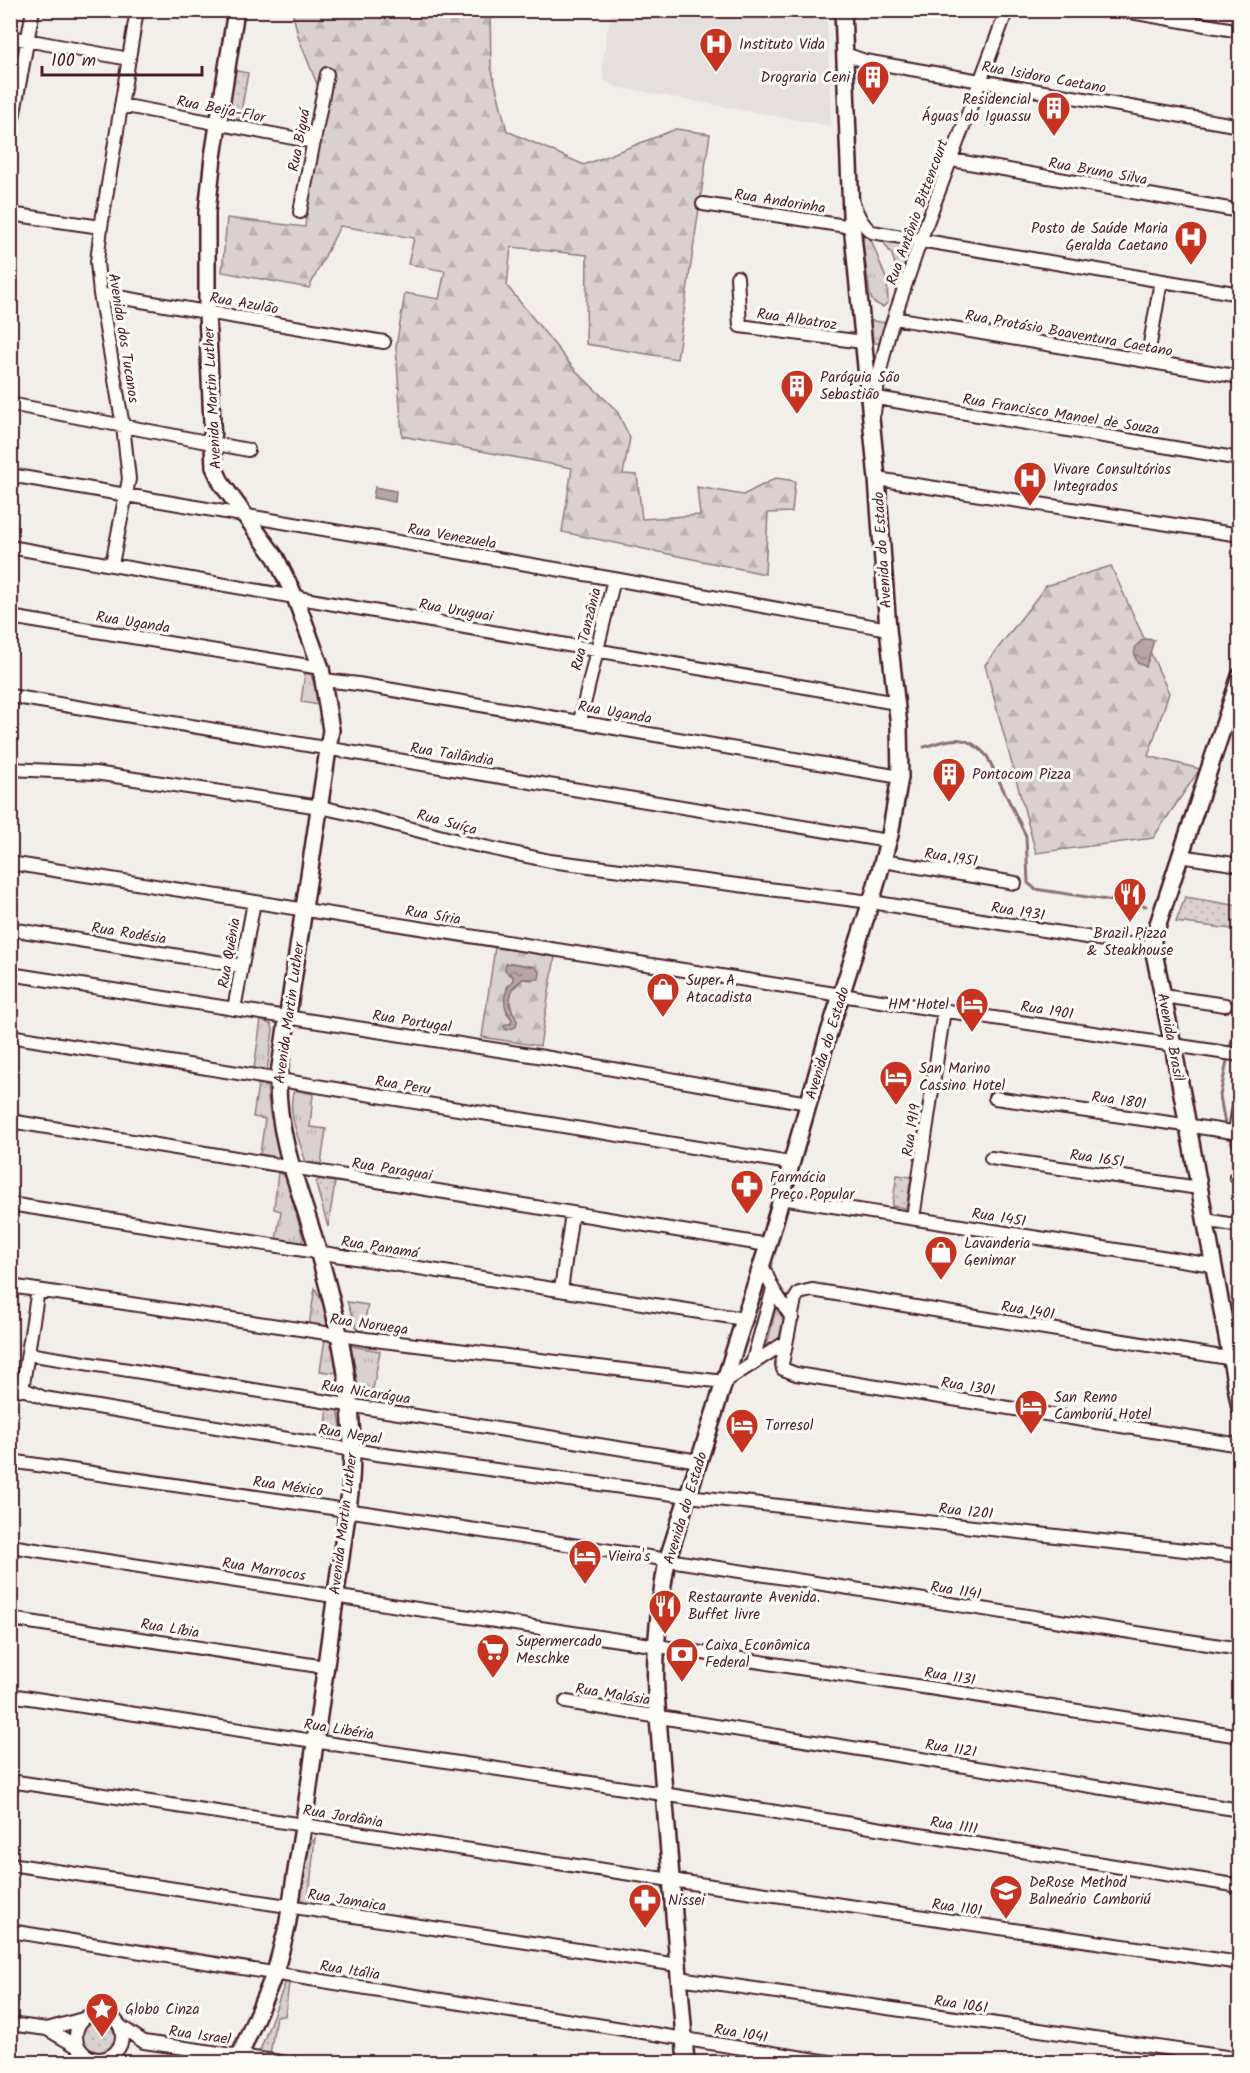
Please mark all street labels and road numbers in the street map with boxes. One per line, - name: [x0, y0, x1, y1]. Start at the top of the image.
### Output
- street label: Rua Isidoro Caetano: [980, 55, 1108, 101]
- street label: Rua Beija-Flor: [174, 90, 268, 131]
- street label: Rua Biguá: [282, 105, 318, 174]
- street label: Rua Antônio Bittencourt: [880, 136, 956, 289]
- street label: Rua Bruno Silva: [1046, 151, 1149, 192]
- street label: Rua Andorinha: [733, 183, 827, 221]
- street label: Avenida dos Tucanos: [101, 272, 145, 405]
- street label: Rua Azulão: [208, 286, 280, 322]
- street label: Rua Albatroz: [755, 302, 839, 338]
- street label: Rua Protásio Boaventura Caetano: [963, 304, 1175, 364]
- street label: Avenida Martin Luther: [197, 325, 229, 470]
- street label: Rua Francisco Manoel de Souza: [961, 388, 1161, 442]
- street label: Avenida do Estado: [867, 491, 899, 609]
- street label: Rua Venezuela: [406, 517, 498, 557]
- street label: Rua Tanzânia: [565, 585, 609, 673]
- street label: Rua Uruguai: [417, 593, 496, 630]
- street label: Rua Uganda: [94, 605, 172, 641]
- street label: Rua Uganda: [576, 695, 654, 731]
- street label: Rua Tailândia: [408, 737, 495, 773]
- street label: Rua Suíça: [414, 803, 480, 843]
- street label: Rua 1951: [922, 842, 980, 874]
- street label: Rua 1931: [989, 896, 1047, 928]
- street label: Rua Síria: [403, 900, 462, 932]
- street label: Rua Rodésia: [90, 916, 168, 952]
- street label: Rua Quênia: [212, 916, 248, 990]
- street label: Avenida Martin Luther: [268, 940, 312, 1085]
- street label: Avenida do Estado: [799, 984, 857, 1103]
- street label: Avenida Brasil: [1150, 991, 1190, 1084]
- street label: Rua 1901: [1019, 995, 1075, 1027]
- street label: Rua Portugal: [371, 1004, 453, 1040]
- street label: Rua Peru: [373, 1070, 432, 1102]
- street label: Rua 1801: [1090, 1085, 1148, 1117]
- street label: Rua 1919: [896, 1101, 928, 1158]
- street label: Rua 1651: [1068, 1143, 1126, 1175]
- street label: Rua Paraguai: [350, 1152, 435, 1188]
- street label: Rua 1451: [970, 1202, 1028, 1234]
- street label: Rua Panamá: [339, 1230, 422, 1266]
- street label: Rua 1401: [999, 1295, 1057, 1327]
- street label: Rua Noruega: [328, 1308, 410, 1342]
- street label: Rua 1301: [939, 1371, 997, 1403]
- street label: Rua Nicarágua: [320, 1374, 412, 1412]
- street label: Rua Nepal: [316, 1418, 384, 1452]
- street label: Avenida do Estado: [657, 1449, 715, 1568]
- street label: Avenida Martin Luther: [323, 1451, 365, 1596]
- street label: Rua México: [251, 1470, 325, 1504]
- street label: Rua 1201: [937, 1497, 995, 1527]
- street label: Rua Marrocos: [220, 1552, 308, 1589]
- street label: Rua 1141: [929, 1575, 983, 1607]
- street label: Rua Líbia: [139, 1612, 201, 1645]
- street label: Rua 1131: [922, 1661, 978, 1693]
- street label: Rua Malásia: [574, 1677, 652, 1713]
- street label: Rua Libéria: [302, 1713, 376, 1747]
- street label: Rua 1121: [923, 1733, 979, 1765]
- street label: Rua Jordânia: [301, 1799, 385, 1835]
- street label: Rua 1111: [928, 1810, 980, 1842]
- street label: Rua Jamaica: [306, 1883, 388, 1919]
- street label: Rua 1101: [930, 1893, 984, 1923]
- street label: Rua Itália: [318, 1954, 382, 1988]
- street label: Rua 1061: [932, 1989, 990, 2021]
- street label: Rua 1041: [712, 2018, 770, 2050]
- street label: Rua Israel: [167, 2020, 233, 2052]

